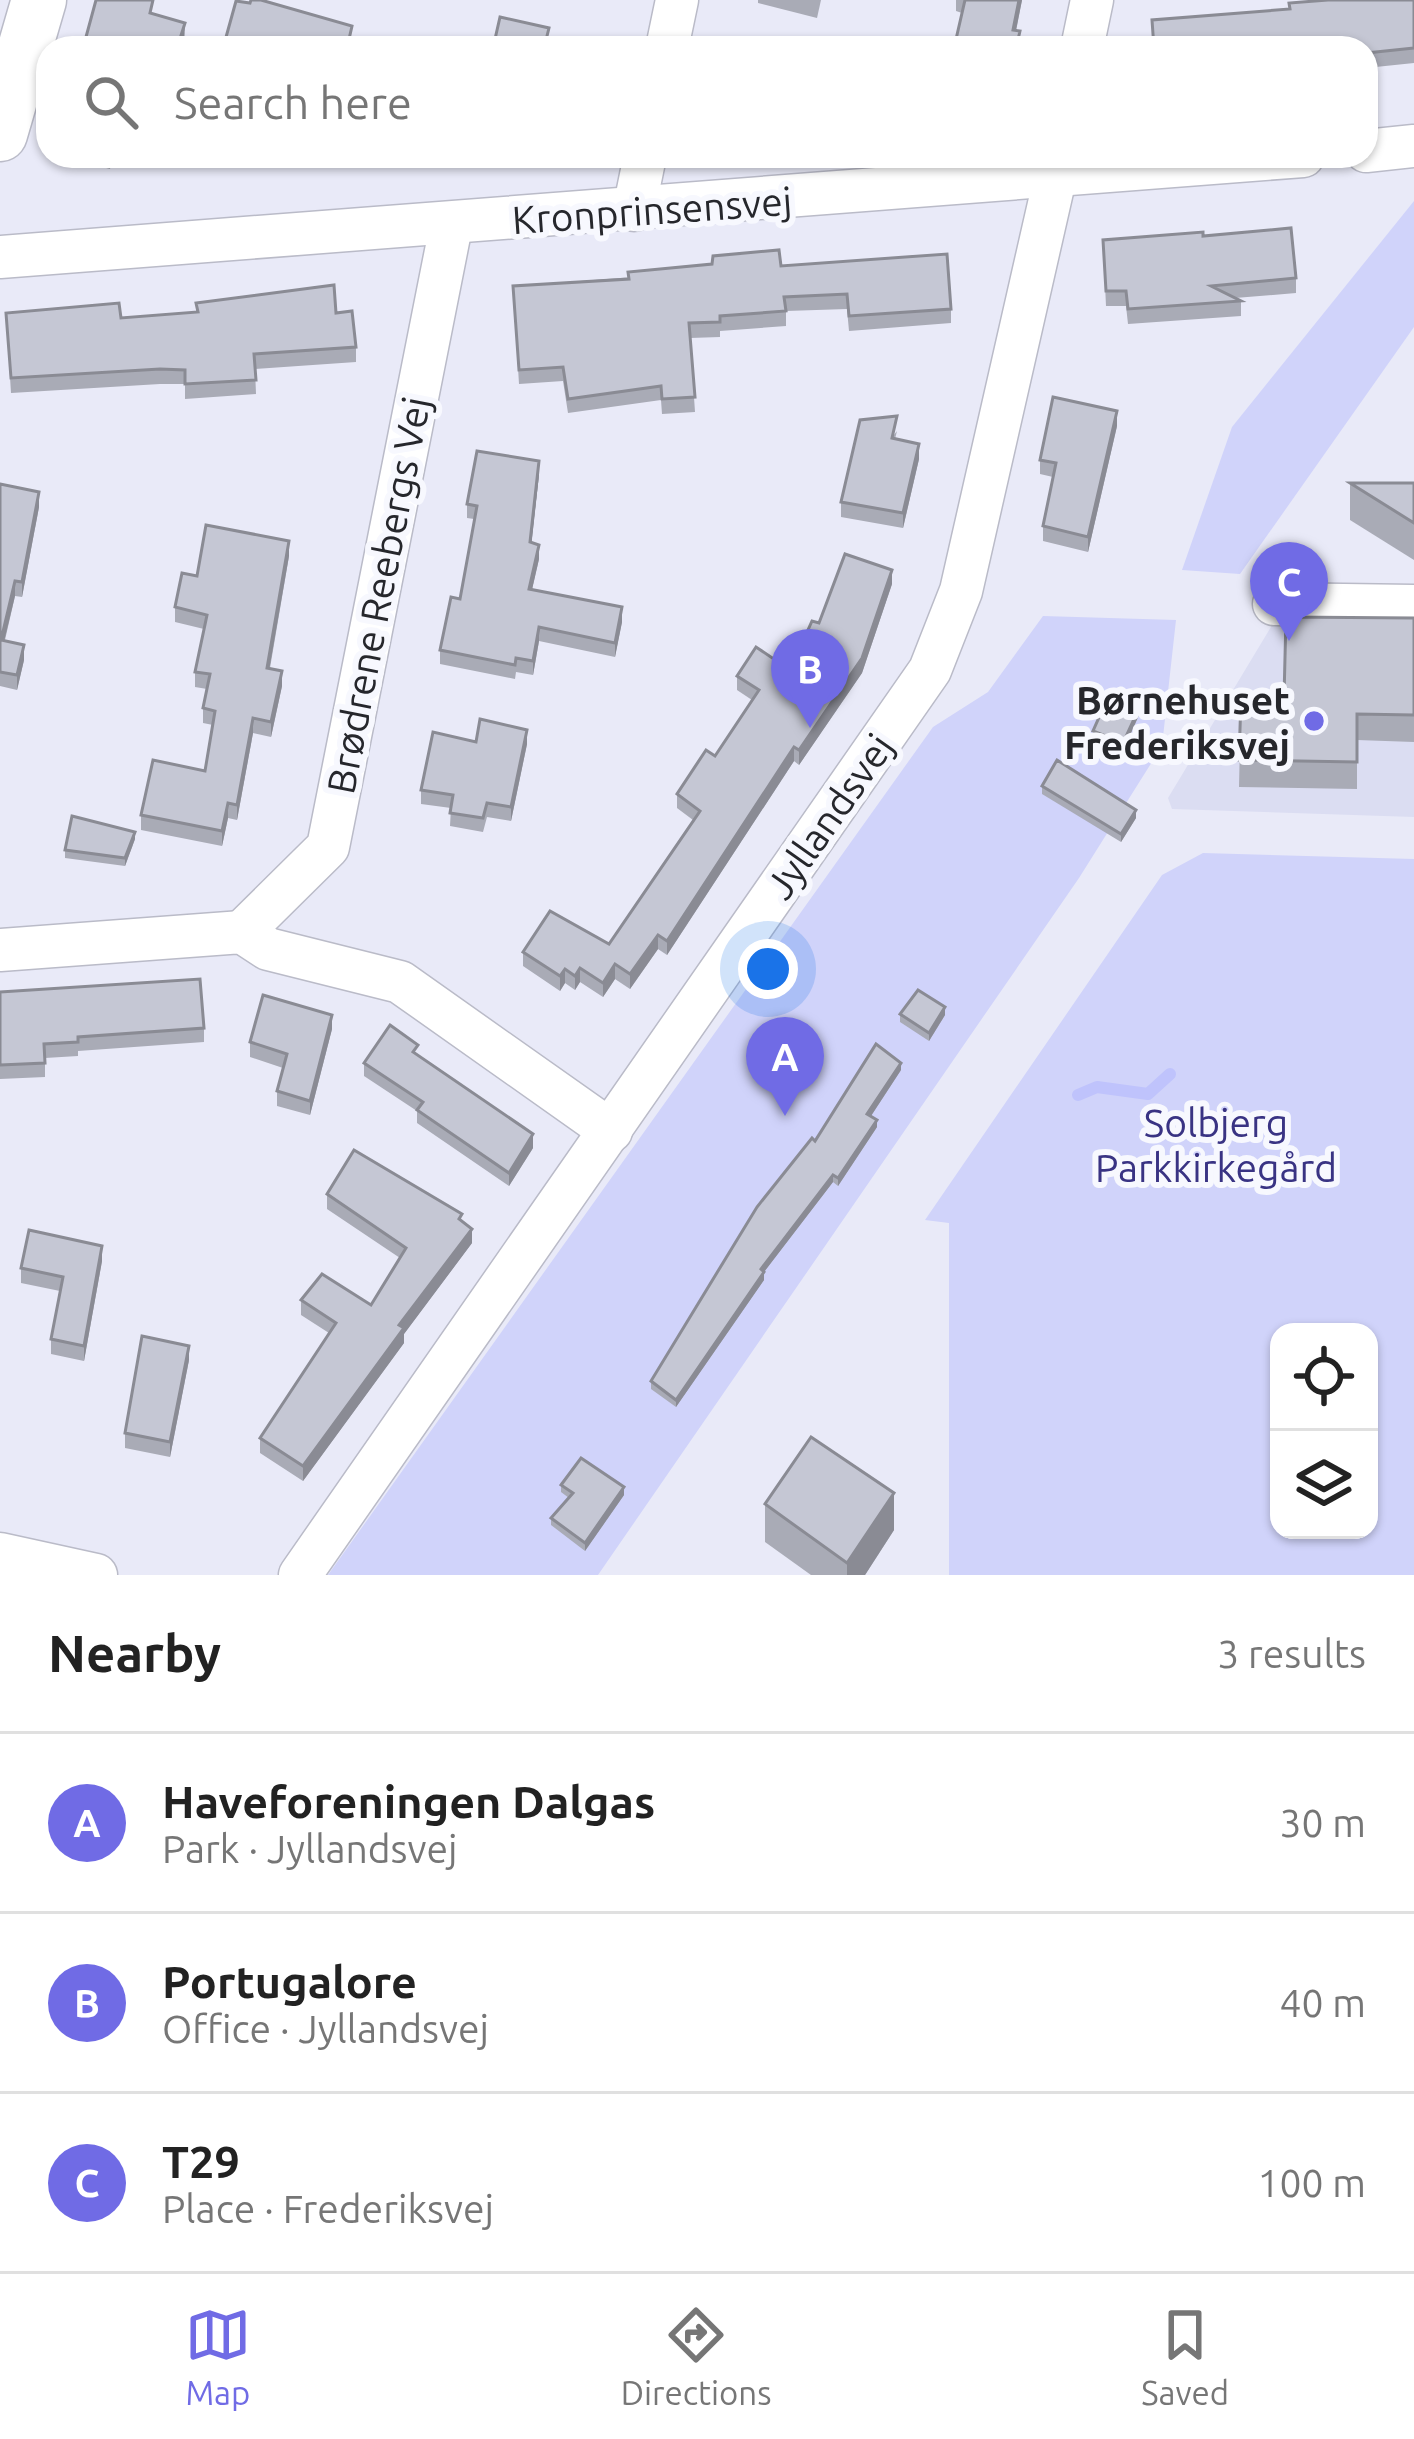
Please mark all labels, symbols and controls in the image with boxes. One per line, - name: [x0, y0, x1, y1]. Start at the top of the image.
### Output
- search box: [36, 36, 1378, 168]
- icon: search: [78, 69, 144, 135]
- text: Search here: [174, 77, 412, 128]
- street label: Kronprinsensvej: [511, 179, 793, 241]
- street label: Brødrene Reebergs Vej: [318, 393, 438, 797]
- pin: C: [1250, 542, 1328, 641]
- pin: B: [771, 629, 849, 728]
- place label: Børnehuset Frederiksvej: [1064, 678, 1290, 766]
- marker: Børnehuset Frederiksvej: [1301, 708, 1327, 734]
- street label: Jyllandsvej: [757, 726, 901, 906]
- your location: [738, 939, 798, 999]
- pin: A: [746, 1017, 824, 1116]
- park label: Solbjerg Parkkirkegård: [1095, 1101, 1337, 1189]
- map controls: [1270, 1323, 1378, 1539]
- button: locate: [1270, 1323, 1378, 1431]
- button: layers: [1270, 1431, 1378, 1539]
- text: Nearby: [48, 1624, 221, 1682]
- text: 3 results: [1217, 1632, 1366, 1675]
- text: Haveforeningen Dalgas: [162, 1776, 655, 1827]
- text: A: [73, 1801, 101, 1844]
- text: 30 m: [1279, 1801, 1366, 1844]
- text: Park · Jyllandsvej: [162, 1827, 457, 1870]
- text: Portugalore: [162, 1956, 417, 2007]
- text: B: [74, 1981, 100, 2024]
- text: 40 m: [1279, 1981, 1366, 2024]
- text: Office · Jyllandsvej: [162, 2007, 489, 2050]
- text: T29: [162, 2136, 240, 2187]
- text: C: [75, 2161, 99, 2204]
- text: 100 m: [1257, 2161, 1366, 2204]
- text: Place · Frederiksvej: [162, 2187, 494, 2230]
- tab: Map: [185, 2302, 251, 2411]
- tab: Directions: [621, 2302, 771, 2411]
- tab: Saved: [1141, 2302, 1229, 2411]

